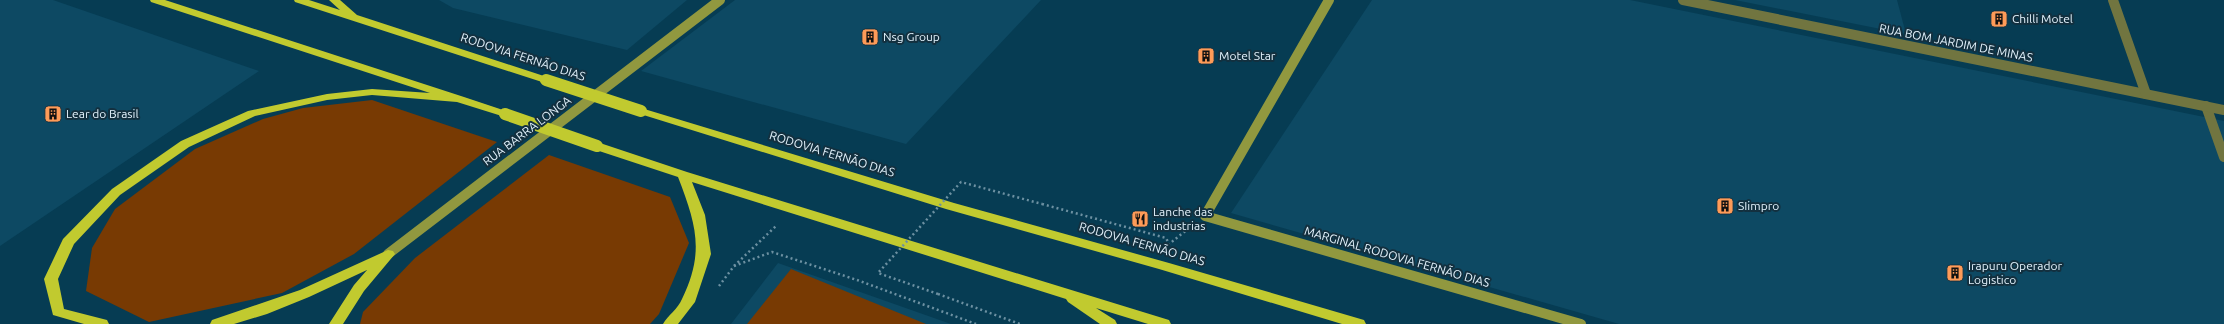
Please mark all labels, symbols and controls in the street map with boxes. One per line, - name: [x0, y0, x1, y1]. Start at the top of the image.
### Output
- building icon: Chilli Motel: [1989, 9, 2009, 29]
- place label: Chilli Motel: [2012, 12, 2073, 25]
- street label: RUA BOM JARDIM DE MINAS: [1878, 21, 2034, 64]
- building icon: Nsg Group: [860, 27, 880, 47]
- street label: RODOVIA FERNÃO DIAS: [459, 30, 587, 83]
- place label: Nsg Group: [883, 30, 940, 43]
- building icon: Motel Star: [1196, 46, 1216, 66]
- place label: Motel Star: [1219, 49, 1276, 62]
- street label: RUA BARRA LONGA: [480, 93, 573, 168]
- building icon: Lear do Brasil: [43, 104, 63, 124]
- place label: Lear do Brasil: [66, 107, 139, 120]
- street label: RODOVIA FERNÃO DIAS: [768, 128, 896, 179]
- building icon: SIimpro: [1715, 196, 1735, 216]
- place label: SIimpro: [1738, 199, 1779, 212]
- place label: Lanche das industrias: [1153, 205, 1212, 232]
- restaurant icon: Lanche das industrias: [1130, 209, 1150, 229]
- street label: RODOVIA FERNÃO DIAS: [1078, 219, 1207, 268]
- street label: MARGINAL RODOVIA FERNÃO DIAS: [1303, 224, 1491, 289]
- place label: Irapuru Operador Logistico: [1968, 259, 2062, 286]
- building icon: Irapuru Operador Logistico: [1945, 263, 1965, 283]

